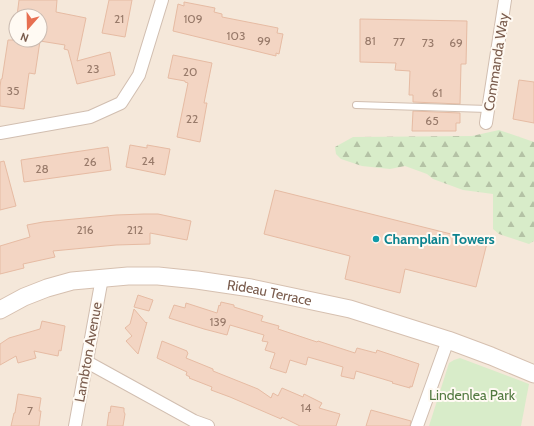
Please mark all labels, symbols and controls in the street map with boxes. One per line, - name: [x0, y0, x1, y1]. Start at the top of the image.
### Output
- north arrow: [8, 8, 48, 48]
- house number: 21: [114, 11, 124, 26]
- house number: 109: [183, 11, 203, 26]
- street label: Commanda Way: [479, 12, 513, 112]
- house number: 103: [227, 28, 245, 43]
- text: N: [19, 29, 31, 45]
- house number: 99: [257, 33, 271, 48]
- house number: 81: [364, 33, 376, 48]
- house number: 77: [393, 34, 405, 49]
- house number: 73: [422, 35, 434, 50]
- house number: 69: [449, 35, 463, 50]
- house number: 23: [87, 61, 99, 76]
- house number: 20: [183, 64, 197, 79]
- house number: 35: [7, 83, 19, 98]
- house number: 61: [432, 85, 442, 100]
- house number: 22: [186, 111, 198, 126]
- house number: 65: [425, 113, 439, 128]
- house number: 24: [141, 153, 155, 168]
- house number: 26: [83, 154, 97, 169]
- house number: 28: [35, 161, 49, 176]
- house number: 216: [76, 222, 94, 237]
- house number: 212: [127, 222, 143, 237]
- place label: Champlain Towers: [384, 230, 495, 248]
- marker: Champlain Towers: [371, 234, 381, 244]
- street label: Rideau Terrace: [226, 276, 314, 310]
- street label: Lambton Avenue: [70, 300, 106, 404]
- house number: 139: [209, 314, 227, 329]
- park label: Lindenlea Park: [429, 386, 516, 404]
- house number: 14: [301, 400, 311, 415]
- house number: 7: [27, 403, 33, 418]

